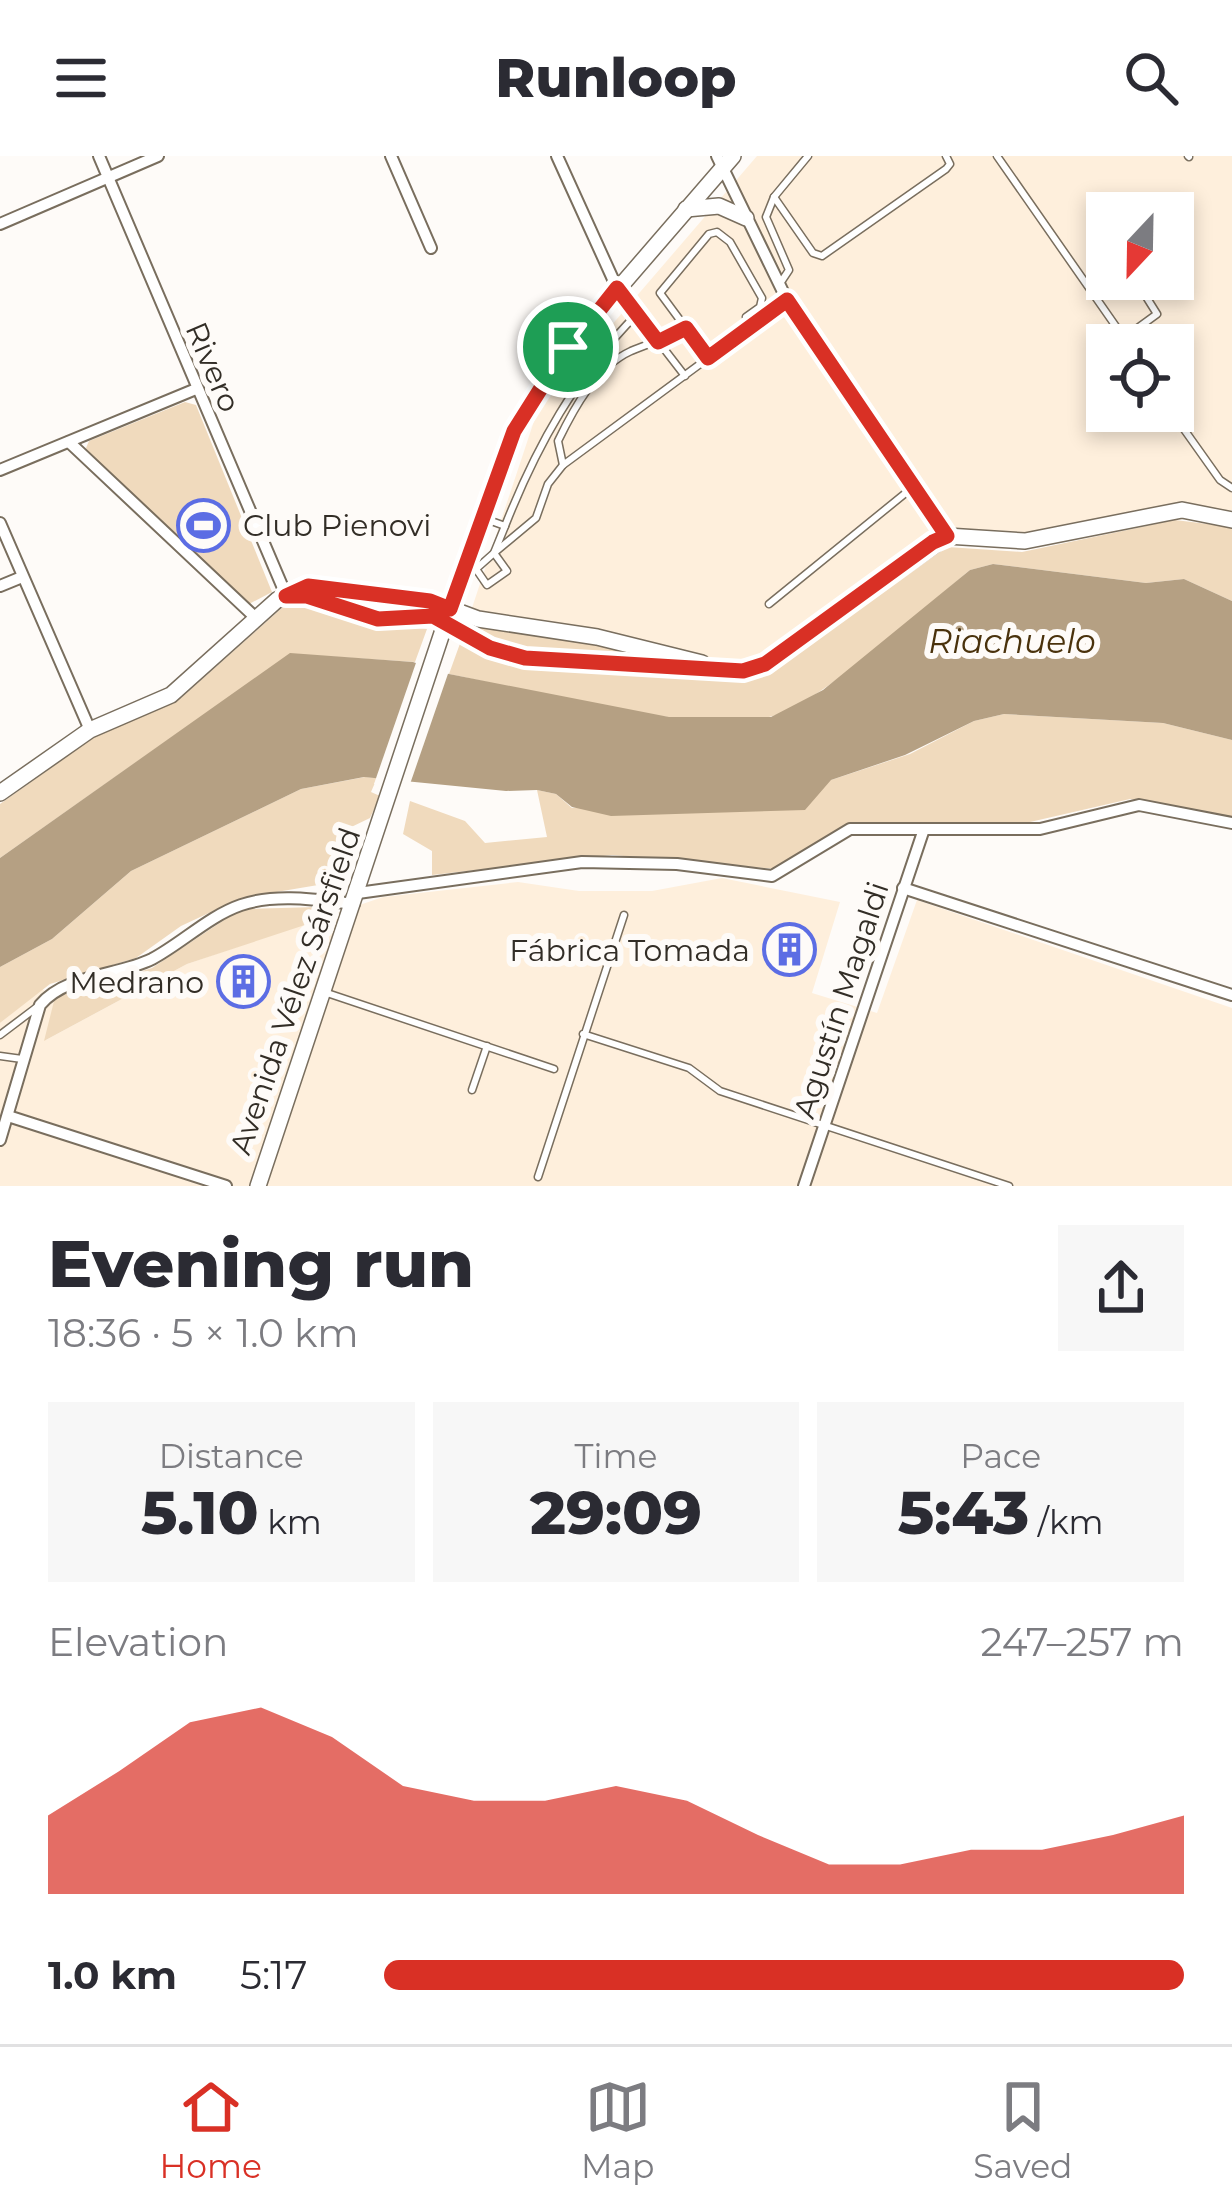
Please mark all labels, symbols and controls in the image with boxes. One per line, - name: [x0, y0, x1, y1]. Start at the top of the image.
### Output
- icon: menu: [48, 45, 114, 111]
- text: Runloop: [495, 45, 737, 111]
- icon: search: [1118, 45, 1184, 111]
- north arrow: [1086, 192, 1194, 300]
- map controls: [1086, 192, 1194, 432]
- pin: [517, 296, 619, 398]
- icon: arrive: [535, 314, 601, 380]
- street label: Rivero: [178, 316, 248, 418]
- button: locate: [1086, 324, 1194, 432]
- sports icon: Club Pienovi: [176, 497, 232, 553]
- place label: Club Pienovi: [243, 507, 431, 544]
- water label: Riachuelo: [928, 621, 1096, 661]
- street label: Avenida Vélez Sársfield: [222, 823, 368, 1159]
- street label: Agustín Magaldi: [785, 877, 897, 1123]
- building icon: Fábrica Tomada: [761, 922, 817, 978]
- place label: Fábrica Tomada: [509, 932, 750, 969]
- building icon: Medrano: [215, 954, 271, 1010]
- place label: Medrano: [69, 964, 204, 1001]
- text: Evening run: [48, 1223, 474, 1304]
- button: share: [1058, 1225, 1184, 1351]
- text: 18:36 · 5 × 1.0 km: [48, 1309, 359, 1357]
- text: Distance: [159, 1436, 304, 1476]
- text: Time: [575, 1436, 657, 1476]
- text: Pace: [960, 1436, 1041, 1476]
- text: 5.10: [141, 1476, 259, 1549]
- text: 29:09: [530, 1476, 702, 1549]
- text: 5:43: [898, 1476, 1029, 1549]
- text: km: [259, 1502, 322, 1542]
- text: /km: [1029, 1502, 1104, 1542]
- text: Elevation: [48, 1618, 228, 1666]
- text: 247–257 m: [981, 1618, 1184, 1666]
- text: 1.0 km: [48, 1951, 177, 1999]
- text: 5:17: [240, 1951, 307, 1999]
- tab: Home: [160, 2074, 262, 2186]
- tab: Map: [581, 2074, 654, 2186]
- tab: Saved: [973, 2074, 1072, 2186]

